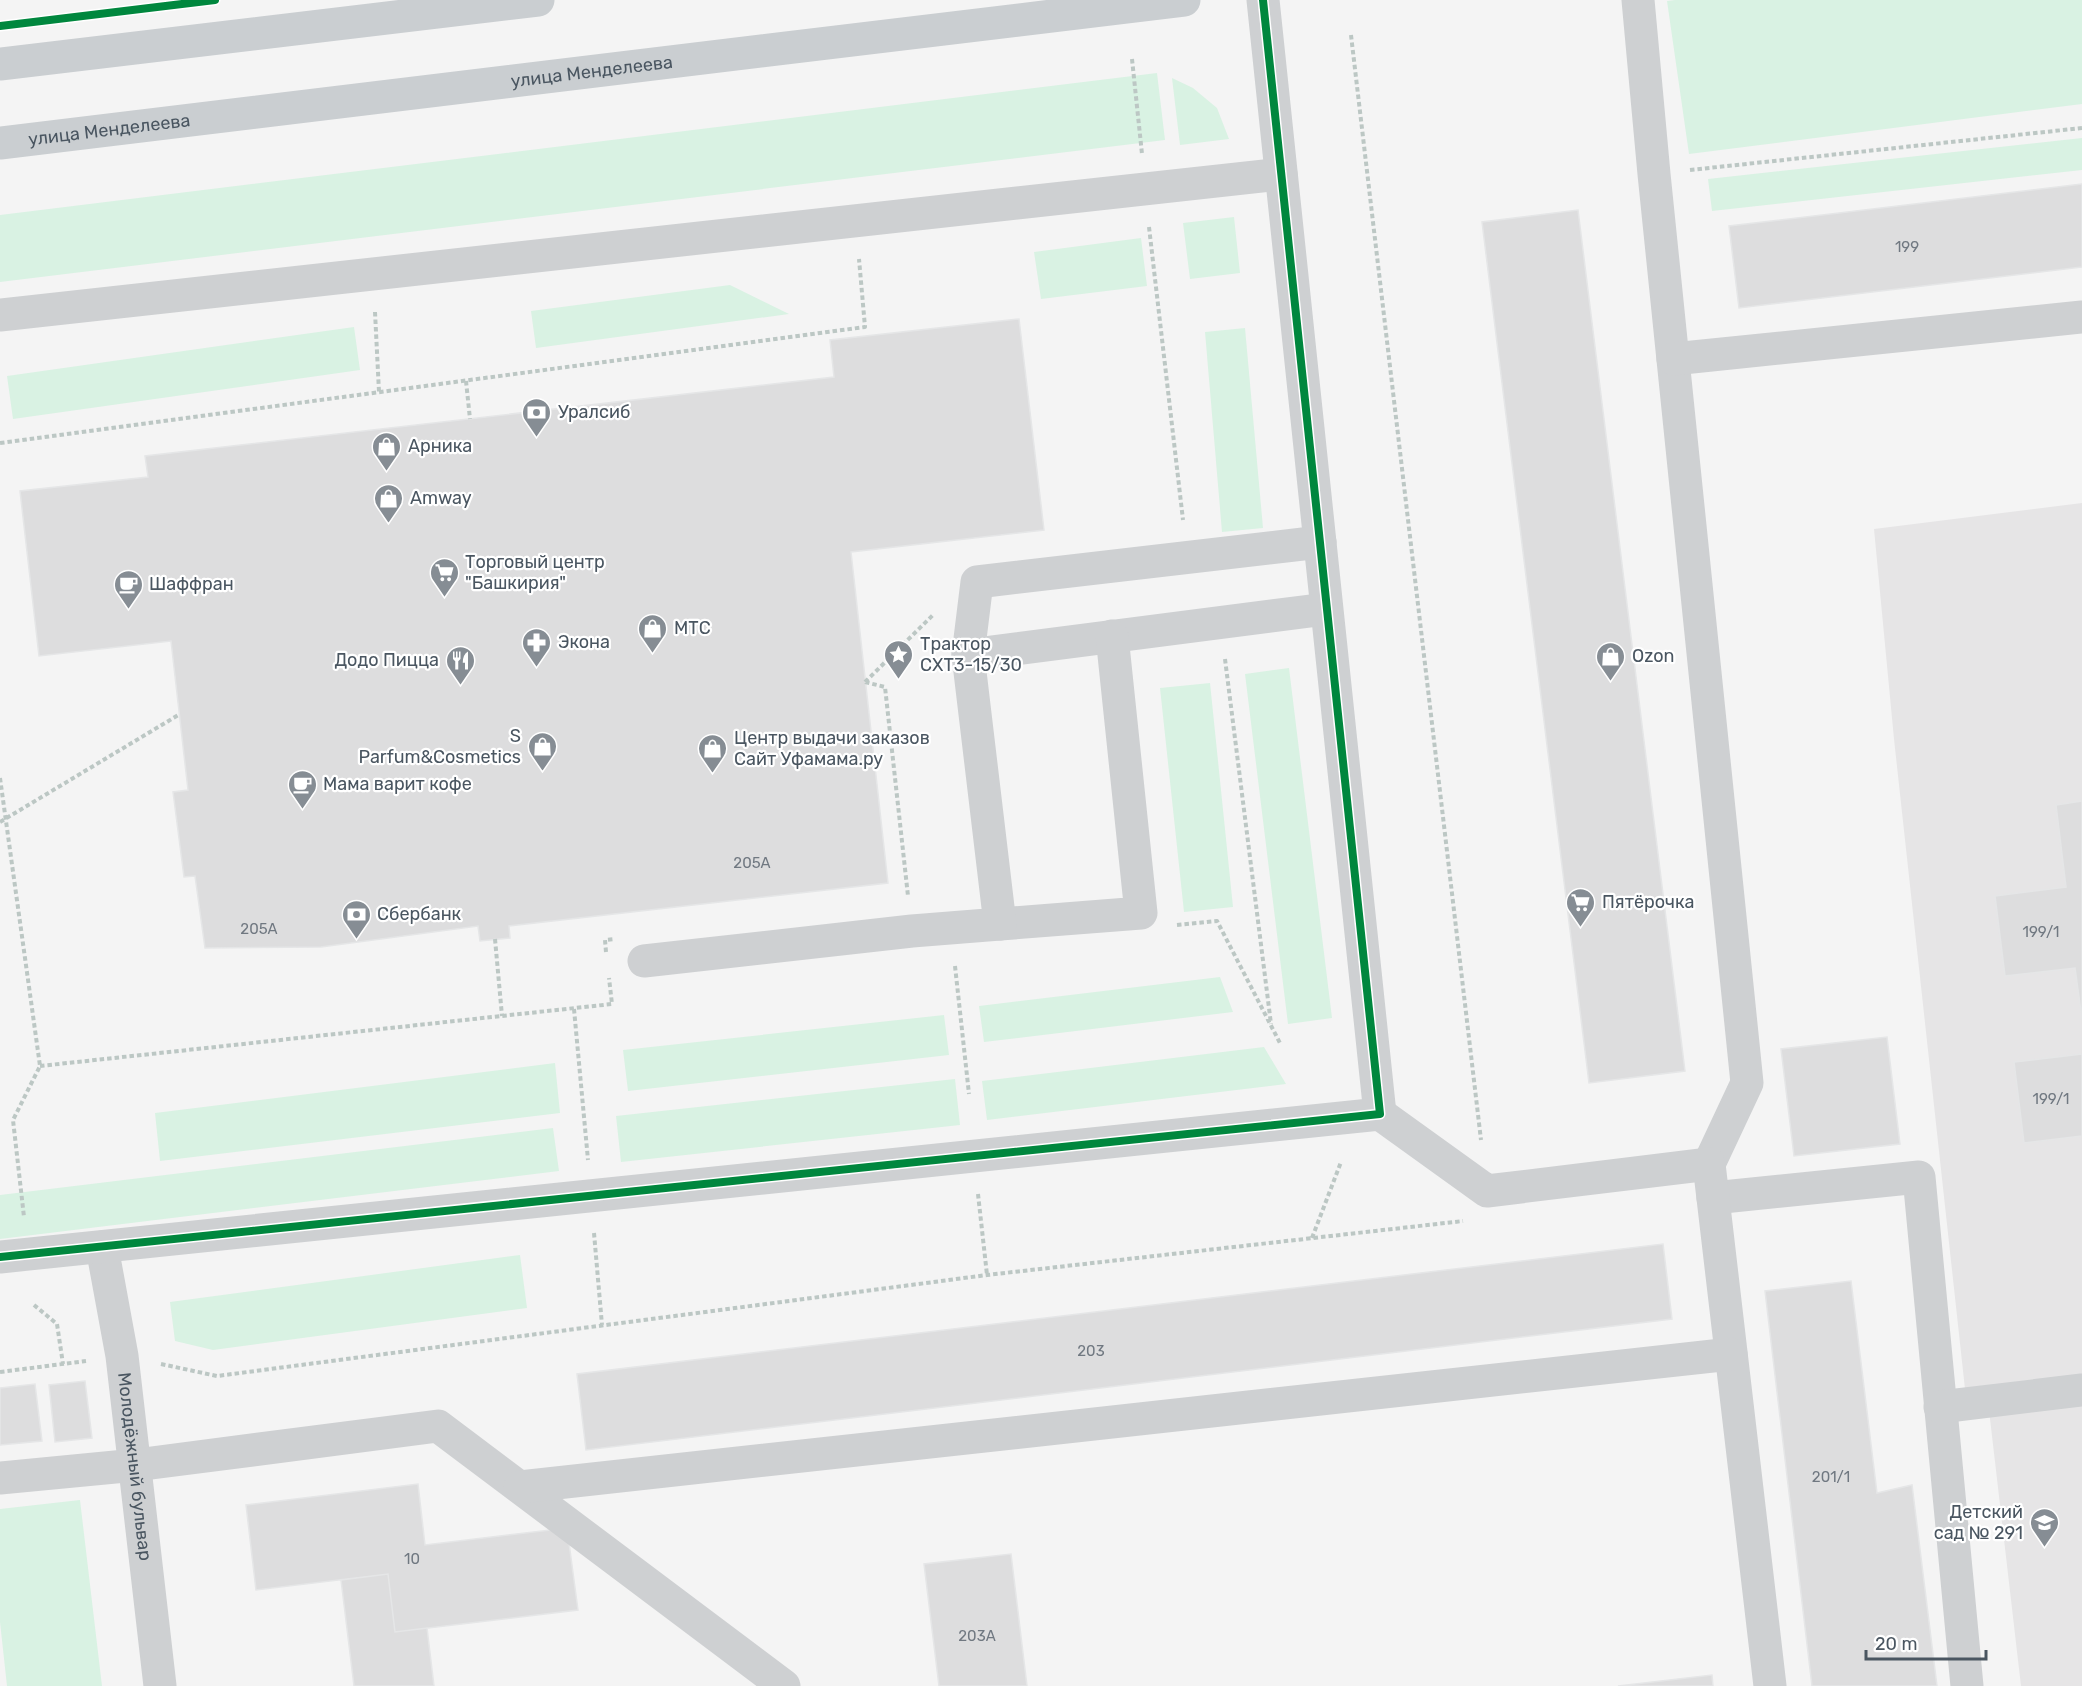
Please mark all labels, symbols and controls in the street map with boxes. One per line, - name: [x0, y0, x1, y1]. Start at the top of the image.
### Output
- street label: улица Менделеева: [509, 51, 674, 92]
- street label: улица Менделеева: [27, 109, 191, 151]
- house number: 199: [1895, 238, 1919, 256]
- bank icon: Уралсиб: [521, 396, 553, 438]
- place label: Уралсиб: [558, 401, 630, 423]
- shop icon: Арника: [371, 430, 403, 472]
- place label: Арника: [408, 435, 472, 457]
- shop icon: Amway: [373, 482, 405, 524]
- place label: Amway: [410, 487, 472, 509]
- place label: Торговый центр "Башкирия": [465, 551, 605, 594]
- supermarket icon: Торговый центр "Башкирия": [428, 556, 460, 598]
- cafe icon: Шаффран: [112, 568, 144, 610]
- place label: Шаффран: [149, 573, 234, 595]
- shop icon: МТС: [637, 612, 669, 654]
- place label: МТС: [674, 617, 711, 639]
- pharmacy icon: Экона: [521, 626, 553, 668]
- place label: Экона: [558, 631, 610, 653]
- place label: Трактор СХТ3-15/30: [920, 633, 1022, 676]
- place icon: Трактор СХТ3-15/30: [883, 638, 915, 680]
- shop icon: Ozon: [1595, 640, 1627, 682]
- restaurant icon: Додо Пицца: [444, 644, 476, 686]
- place label: Ozon: [1632, 645, 1674, 667]
- place label: Додо Пицца: [334, 649, 439, 671]
- place label: S Parfum&Cosmetics: [359, 725, 521, 768]
- place label: Центр выдачи заказов Сайт Уфамама.ру: [734, 727, 930, 770]
- shop icon: S Parfum&Cosmetics: [526, 730, 558, 772]
- shop icon: Центр выдачи заказов Сайт Уфамама.ру: [697, 732, 729, 774]
- cafe icon: Мама варит кофе: [286, 768, 318, 810]
- place label: Мама варит кофе: [323, 773, 472, 795]
- house number: 205А: [733, 854, 771, 872]
- supermarket icon: Пятёрочка: [1565, 886, 1597, 928]
- place label: Пятёрочка: [1602, 891, 1695, 913]
- bank icon: Сбербанк: [340, 898, 372, 940]
- place label: Сбербанк: [377, 903, 462, 925]
- house number: 205А: [240, 920, 278, 938]
- house number: 199/1: [2023, 923, 2060, 941]
- house number: 199/1: [2033, 1090, 2070, 1108]
- house number: 203: [1077, 1342, 1105, 1360]
- street label: Молодёжный бульвар: [113, 1371, 156, 1562]
- house number: 201/1: [1812, 1468, 1850, 1486]
- place label: Детский сад № 291: [1934, 1501, 2023, 1544]
- school or university icon: Детский сад № 291: [2028, 1506, 2060, 1548]
- house number: 10: [404, 1550, 420, 1568]
- scale bar: [1866, 1623, 1986, 1661]
- house number: 203А: [958, 1627, 996, 1645]
- text: 20 m: [1875, 1633, 1917, 1655]

